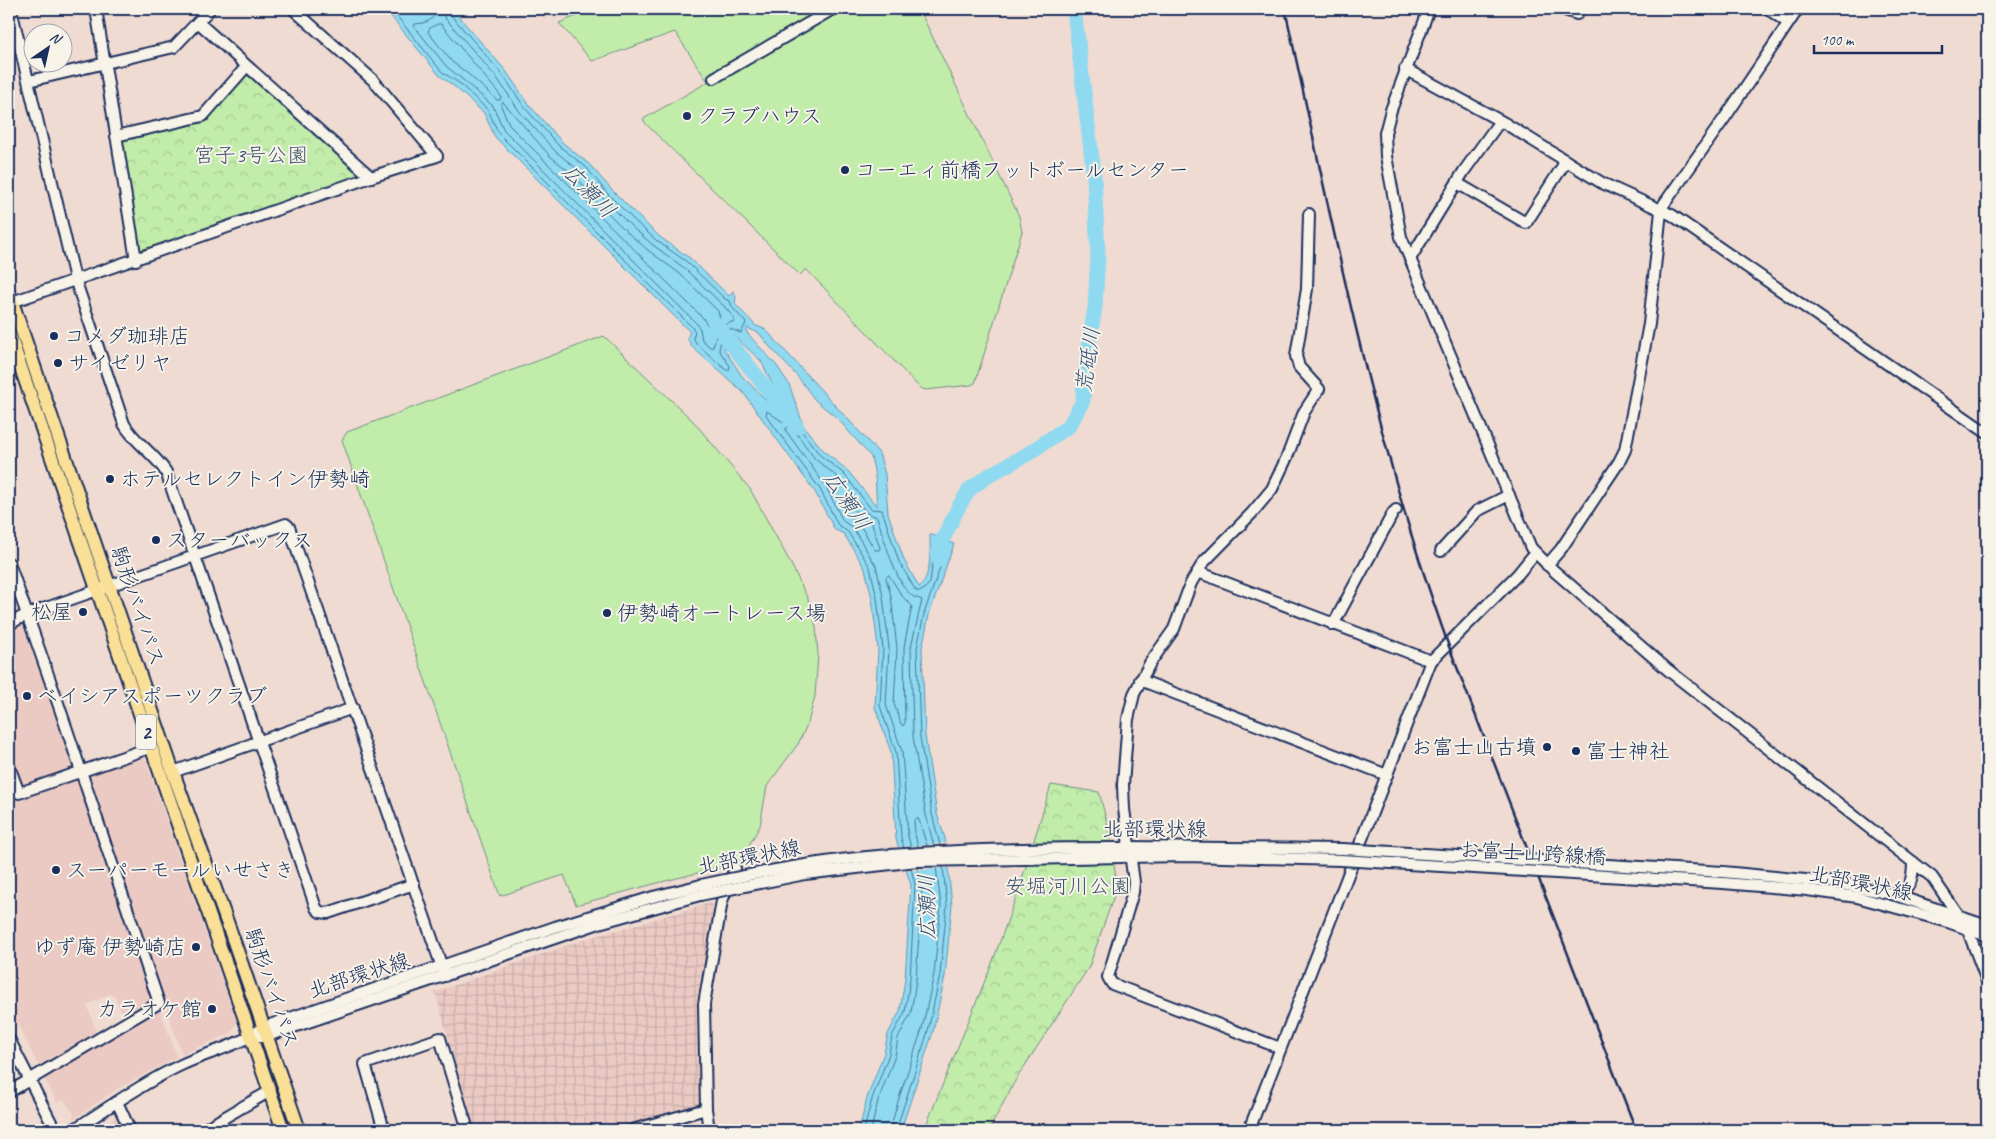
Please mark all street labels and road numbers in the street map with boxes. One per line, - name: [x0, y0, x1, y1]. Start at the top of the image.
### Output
- street label: 駒形バイパス: [105, 542, 171, 670]
- road number: 2: [136, 714, 156, 750]
- street label: 北部環状線: [1103, 816, 1208, 842]
- street label: 北部環状線: [695, 834, 803, 880]
- street label: お富士山跨線橋: [1459, 836, 1607, 870]
- street label: 北部環状線: [1807, 860, 1915, 906]
- street label: 駒形バイパス: [239, 924, 305, 1052]
- street label: 北部環状線: [305, 946, 413, 1004]

